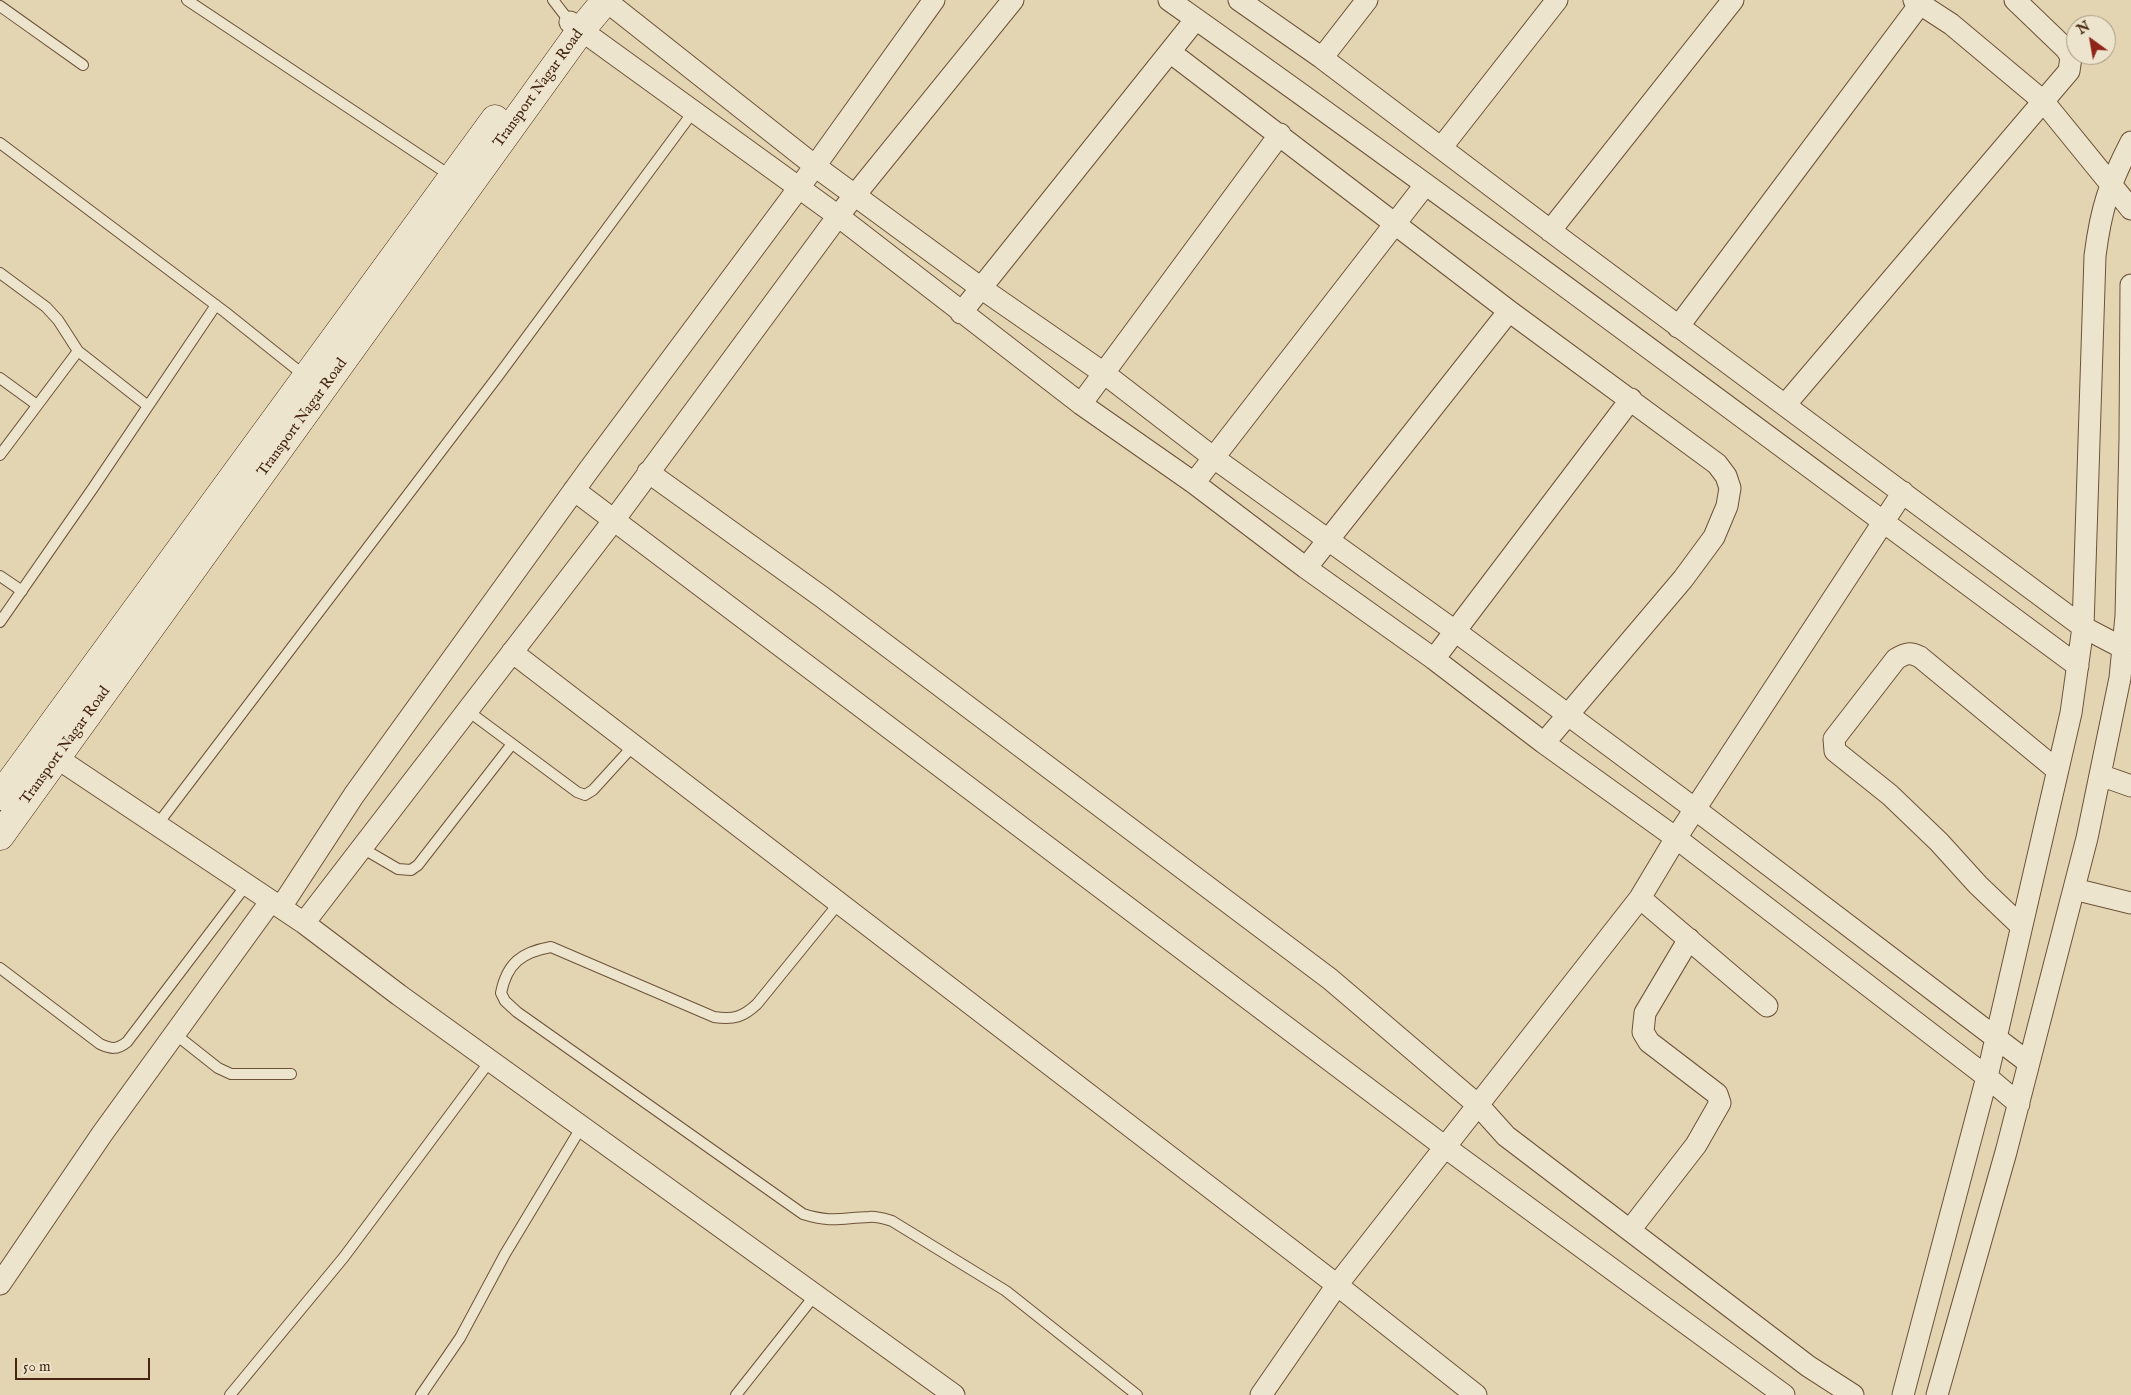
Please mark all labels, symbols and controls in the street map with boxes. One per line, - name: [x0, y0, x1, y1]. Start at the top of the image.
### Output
- north arrow: [2066, 15, 2116, 65]
- text: N: [2074, 17, 2093, 39]
- street label: Transport Nagar Road: [490, 26, 588, 152]
- street label: Transport Nagar Road: [254, 355, 352, 481]
- street label: Transport Nagar Road: [17, 683, 115, 809]
- scale bar: [18, 1348, 152, 1380]
- text: 50 m: [23, 1357, 51, 1376]

